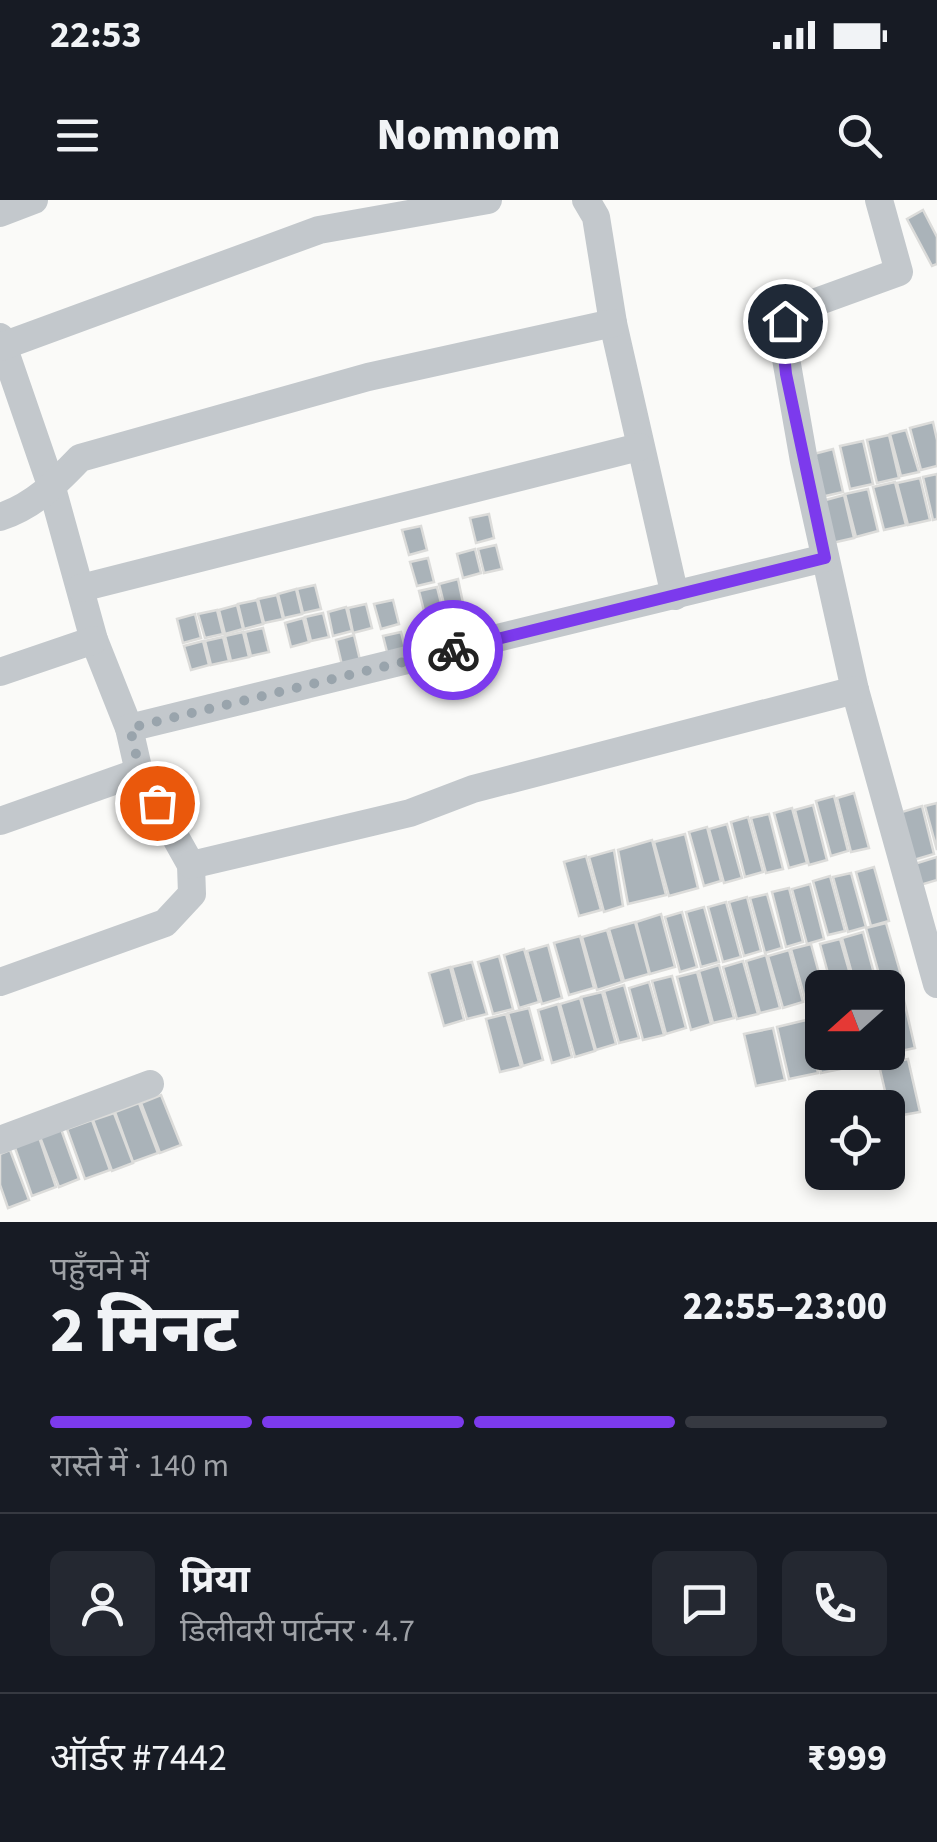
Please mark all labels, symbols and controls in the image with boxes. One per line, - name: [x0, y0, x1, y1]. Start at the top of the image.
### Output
- text: 22:53: [50, 8, 142, 62]
- text: Nomnom: [377, 103, 560, 167]
- icon: menu: [50, 108, 105, 163]
- icon: search: [832, 108, 887, 163]
- pin: [743, 279, 828, 364]
- icon: home: [758, 294, 813, 349]
- courier: [403, 600, 503, 700]
- icon: bike: [426, 623, 481, 678]
- pin: [115, 761, 200, 846]
- icon: bag: [130, 776, 185, 831]
- north arrow: [805, 970, 905, 1070]
- map controls: [805, 970, 905, 1190]
- button: locate: [805, 1090, 905, 1190]
- text: पहुँचने में: [50, 1247, 149, 1293]
- text: 22:55–23:00: [683, 1280, 887, 1334]
- text: 2 मिनट: [50, 1284, 238, 1377]
- text: रास्ते में · 140 m: [50, 1443, 229, 1489]
- button: person: [50, 1551, 155, 1656]
- button: chat: [652, 1551, 757, 1656]
- button: phone: [782, 1551, 887, 1656]
- text: प्रिया: [180, 1553, 250, 1607]
- text: डिलीवरी पार्टनर · 4.7: [180, 1608, 415, 1654]
- text: ऑर्डर #7442: [50, 1731, 227, 1785]
- text: ₹999: [807, 1731, 887, 1785]

